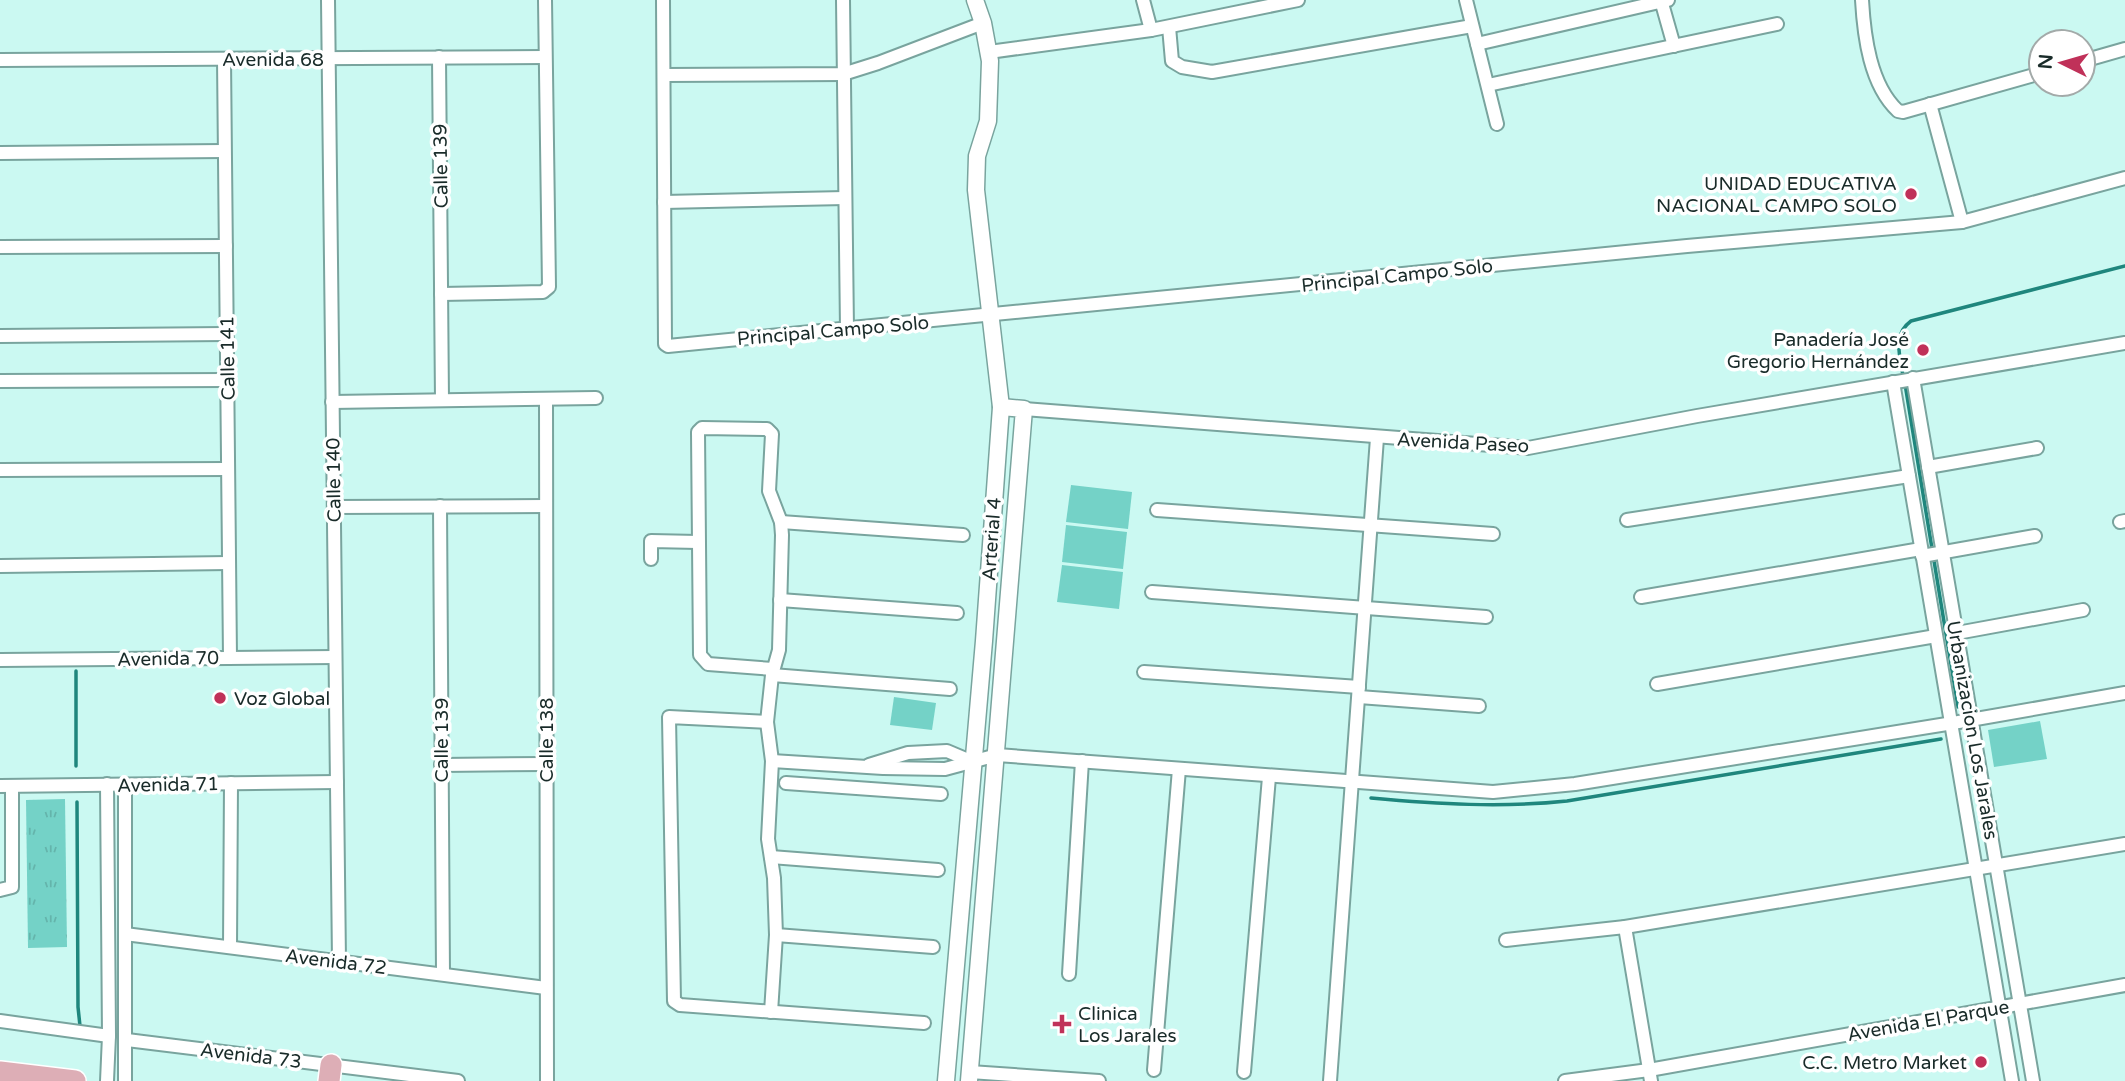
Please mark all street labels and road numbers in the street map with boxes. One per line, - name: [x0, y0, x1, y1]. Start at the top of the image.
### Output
- street label: Avenida 68: [222, 49, 324, 71]
- street label: Calle 139: [429, 123, 453, 209]
- street label: Principal Campo Solo: [1300, 255, 1494, 297]
- street label: Principal Campo Solo: [736, 312, 930, 350]
- street label: Calle 141: [216, 315, 240, 401]
- street label: Avenida Paseo: [1396, 429, 1530, 457]
- street label: Calle 140: [322, 437, 346, 523]
- street label: Arterial 4: [978, 497, 1006, 581]
- street label: Urbanizacion Los Jarales: [1942, 619, 2002, 841]
- street label: Avenida 70: [117, 647, 219, 671]
- street label: Calle 139: [431, 698, 453, 782]
- street label: Calle 138: [536, 698, 558, 782]
- street label: Avenida 71: [117, 773, 219, 797]
- street label: Avenida 72: [284, 945, 388, 979]
- street label: Avenida El Parque: [1845, 996, 2011, 1046]
- street label: Avenida 73: [199, 1039, 303, 1073]

